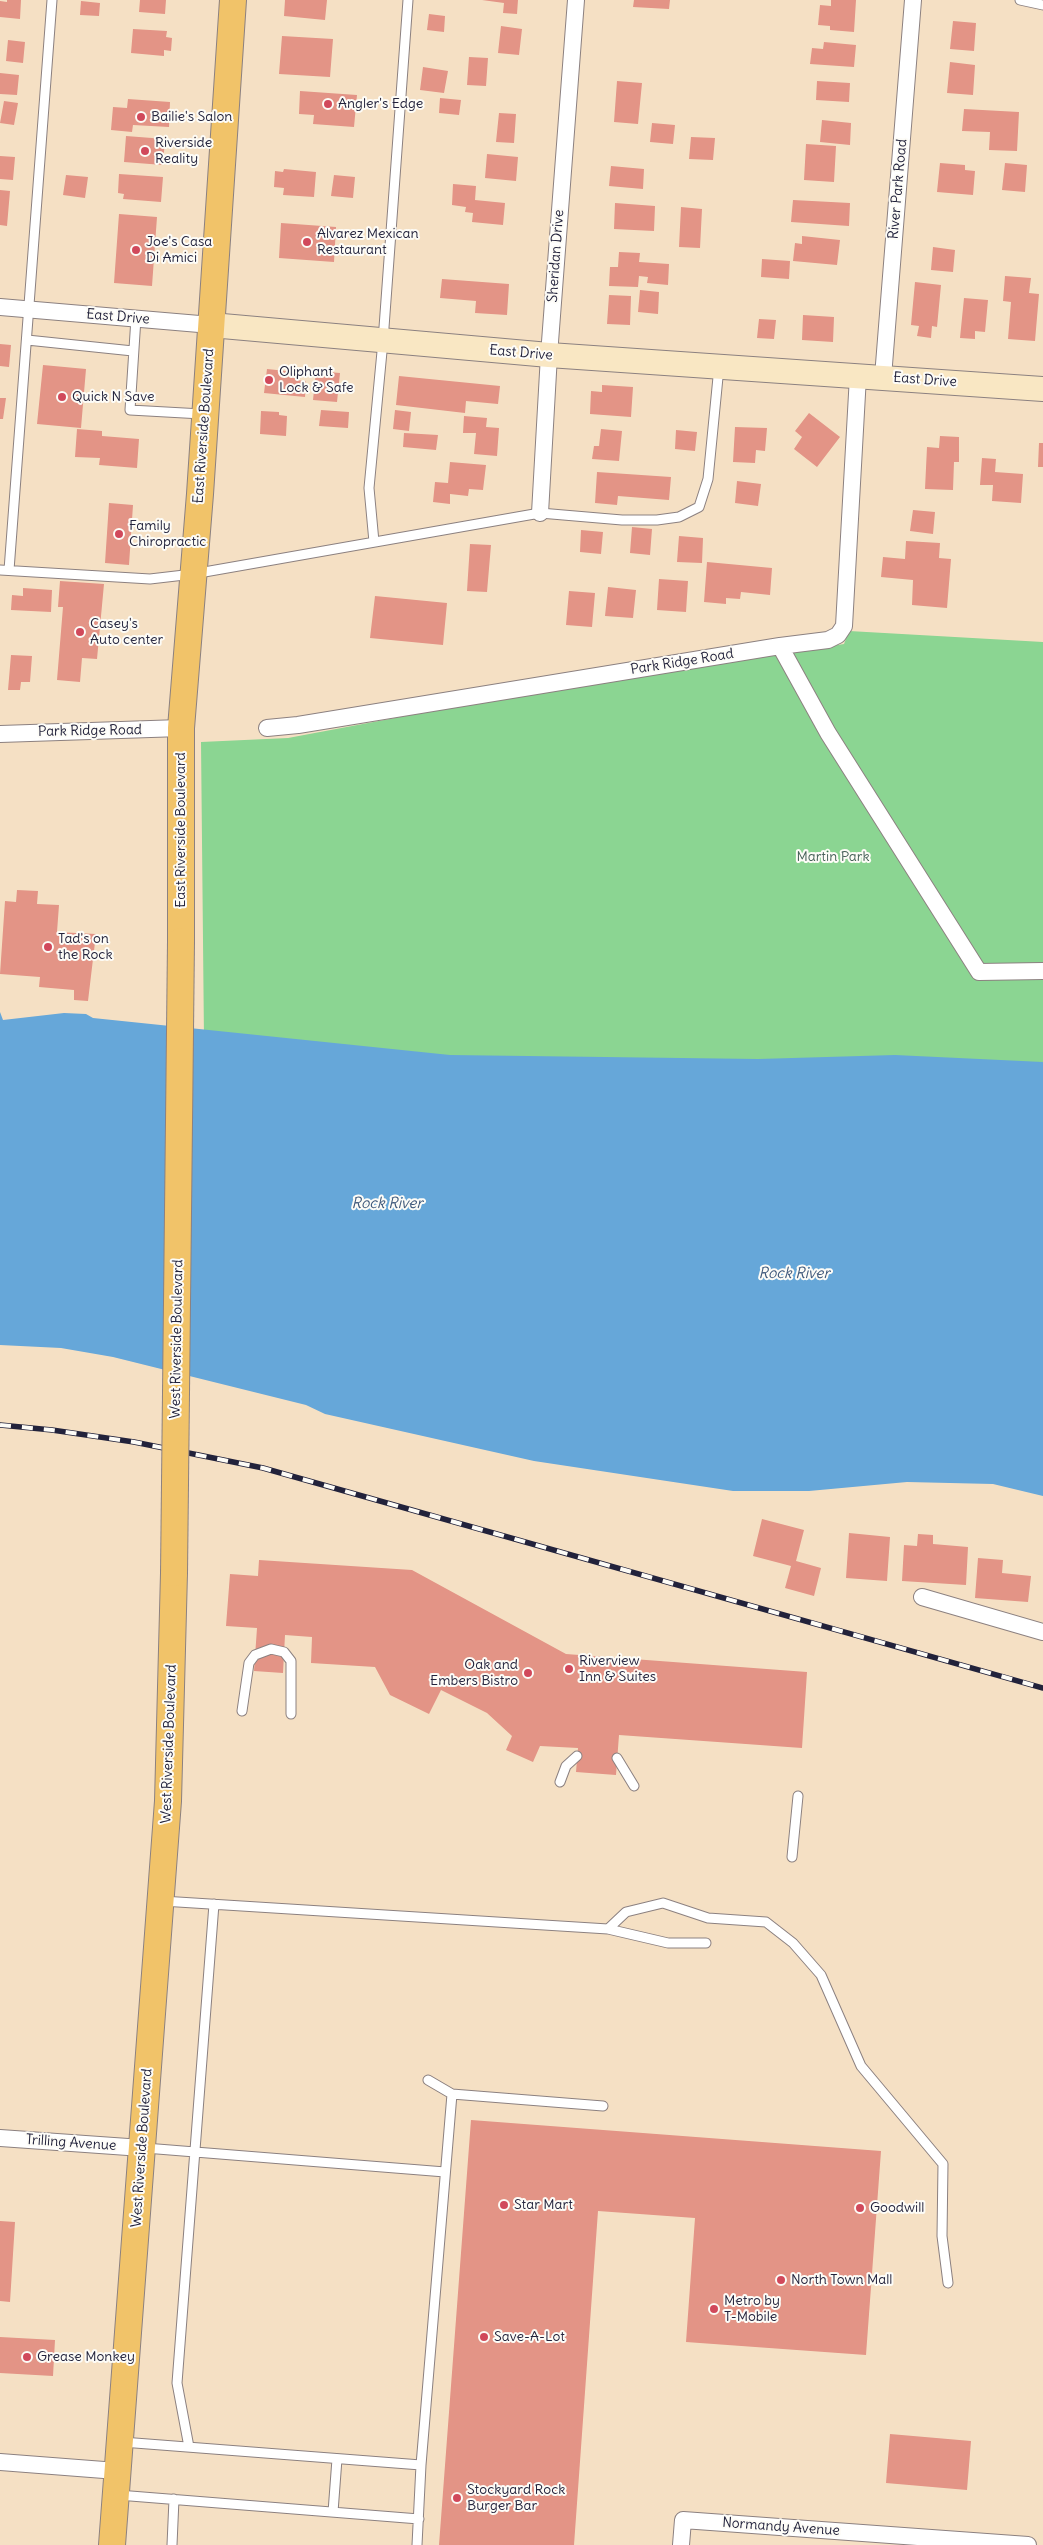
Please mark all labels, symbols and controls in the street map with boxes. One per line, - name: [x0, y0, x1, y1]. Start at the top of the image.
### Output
- place label: Angler's Edge: [338, 96, 423, 112]
- marker: Angler's Edge: [322, 98, 334, 110]
- place label: Bailie's Salon: [151, 109, 232, 125]
- marker: Bailie's Salon: [135, 111, 147, 123]
- place label: Riverside Reality: [155, 135, 212, 168]
- street label: River Park Road: [885, 138, 911, 240]
- marker: Riverside Reality: [139, 145, 151, 157]
- street label: Sheridan Drive: [544, 209, 568, 303]
- place label: Alvarez Mexican Restaurant: [317, 226, 419, 258]
- place label: Joe's Casa Di Amici: [146, 234, 212, 266]
- marker: Alvarez Mexican Restaurant: [301, 236, 313, 248]
- marker: Joe's Casa Di Amici: [130, 244, 142, 256]
- street label: East Drive: [86, 306, 150, 328]
- street label: East Drive: [489, 342, 553, 364]
- street label: East Riverside Boulevard: [190, 348, 218, 504]
- place label: Oliphant Lock & Safe: [279, 364, 354, 397]
- street label: East Drive: [893, 369, 957, 391]
- marker: Oliphant Lock & Safe: [263, 374, 275, 386]
- place label: Quick N Save: [72, 389, 155, 405]
- marker: Quick N Save: [56, 391, 68, 403]
- place label: Family Chiropractic: [129, 518, 206, 550]
- marker: Family Chiropractic: [113, 528, 125, 540]
- place label: Casey's Auto center: [90, 616, 163, 648]
- marker: Casey's Auto center: [74, 626, 86, 638]
- street label: Park Ridge Road: [629, 646, 735, 678]
- street label: Park Ridge Road: [38, 722, 142, 740]
- street label: East Riverside Boulevard: [173, 752, 189, 908]
- park label: Martin Park: [796, 849, 870, 865]
- place label: Tad's on the Rock: [58, 931, 113, 964]
- marker: Tad's on the Rock: [42, 941, 54, 953]
- water label: Rock River: [351, 1195, 423, 1213]
- street label: West Riverside Boulevard: [167, 1259, 187, 1419]
- water label: Rock River: [758, 1265, 830, 1283]
- place label: Riverview Inn & Suites: [579, 1653, 656, 1685]
- place label: Oak and Embers Bistro: [430, 1657, 518, 1690]
- marker: Riverview Inn & Suites: [563, 1663, 575, 1675]
- street label: West Riverside Boulevard: [158, 1664, 180, 1824]
- marker: Oak and Embers Bistro: [522, 1667, 534, 1679]
- street label: West Riverside Boulevard: [128, 2068, 156, 2228]
- street label: Trilling Avenue: [25, 2131, 117, 2155]
- place label: Star Mart: [514, 2197, 573, 2213]
- marker: Star Mart: [498, 2199, 510, 2211]
- place label: Goodwill: [870, 2200, 924, 2216]
- marker: Goodwill: [854, 2202, 866, 2214]
- place label: North Town Mall: [791, 2272, 892, 2288]
- marker: North Town Mall: [775, 2274, 787, 2286]
- place label: Metro by T-Mobile: [724, 2293, 780, 2326]
- marker: Metro by T-Mobile: [708, 2303, 720, 2315]
- place label: Save-A-Lot: [494, 2329, 565, 2345]
- marker: Save-A-Lot: [478, 2331, 490, 2343]
- place label: Grease Monkey: [37, 2349, 135, 2365]
- marker: Grease Monkey: [21, 2351, 33, 2363]
- place label: Stockyard Rock Burger Bar: [467, 2482, 565, 2514]
- marker: Stockyard Rock Burger Bar: [451, 2492, 463, 2504]
- street label: Normandy Avenue: [722, 2515, 840, 2539]

